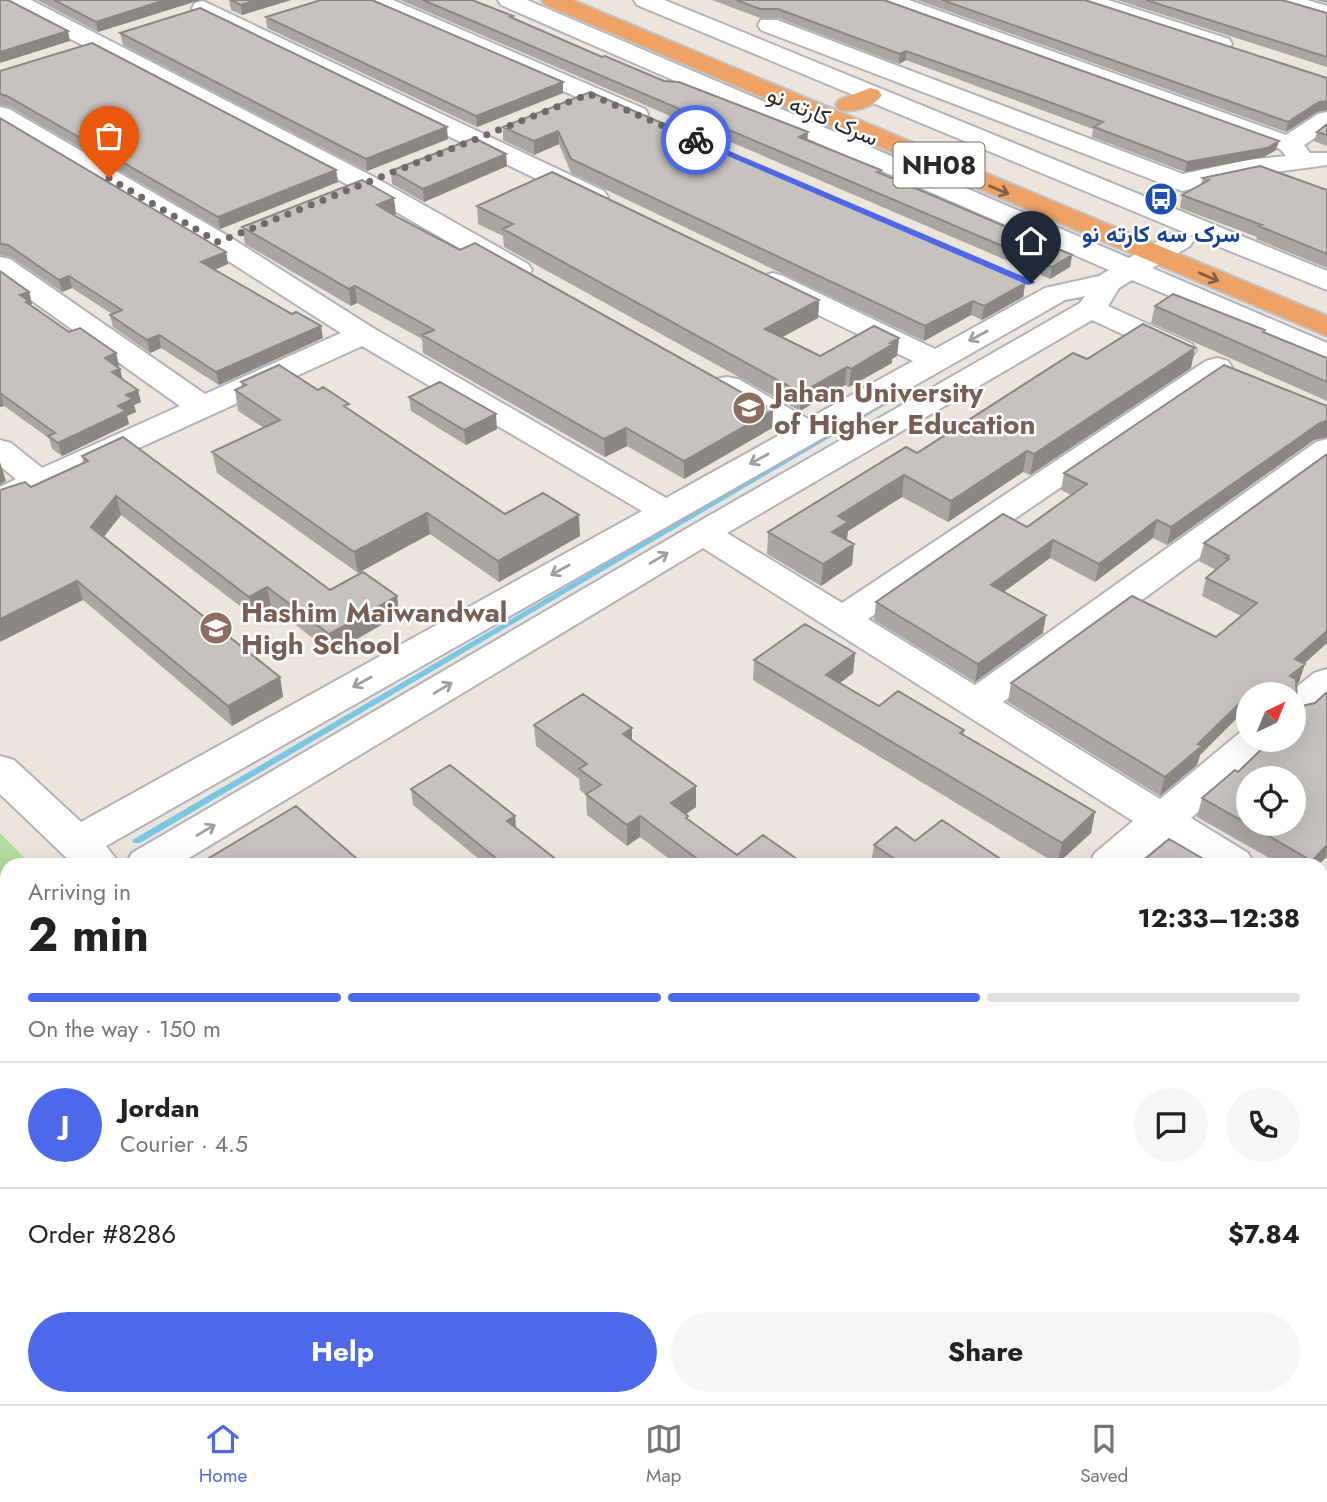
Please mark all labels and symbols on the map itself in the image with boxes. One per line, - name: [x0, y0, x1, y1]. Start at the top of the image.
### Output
- street label: سرک کارته نو: [762, 77, 884, 155]
- courier: [661, 105, 731, 175]
- pin: [79, 106, 139, 178]
- road number: NH08: [894, 142, 984, 188]
- bus stop icon: سرک سه کارته نو: [1142, 180, 1180, 218]
- one-way arrow: [987, 184, 1009, 197]
- pin: [1001, 211, 1061, 283]
- place label: سرک سه کارته نو: [1082, 217, 1240, 251]
- one-way arrow: [1197, 272, 1219, 285]
- one-way arrow: [969, 329, 989, 343]
- place label: Jahan University of Higher Education: [769, 372, 1036, 445]
- school or university icon: Jahan University of Higher Education: [730, 389, 768, 427]
- one-way arrow: [749, 453, 770, 466]
- one-way arrow: [649, 551, 669, 565]
- one-way arrow: [551, 563, 571, 577]
- place label: Hashim Maiwandwal High School: [241, 592, 507, 665]
- school or university icon: Hashim Maiwandwal High School: [197, 609, 235, 647]
- one-way arrow: [353, 675, 373, 689]
- one-way arrow: [433, 680, 453, 694]
- north arrow: [1236, 682, 1306, 752]
- one-way arrow: [195, 822, 215, 836]

